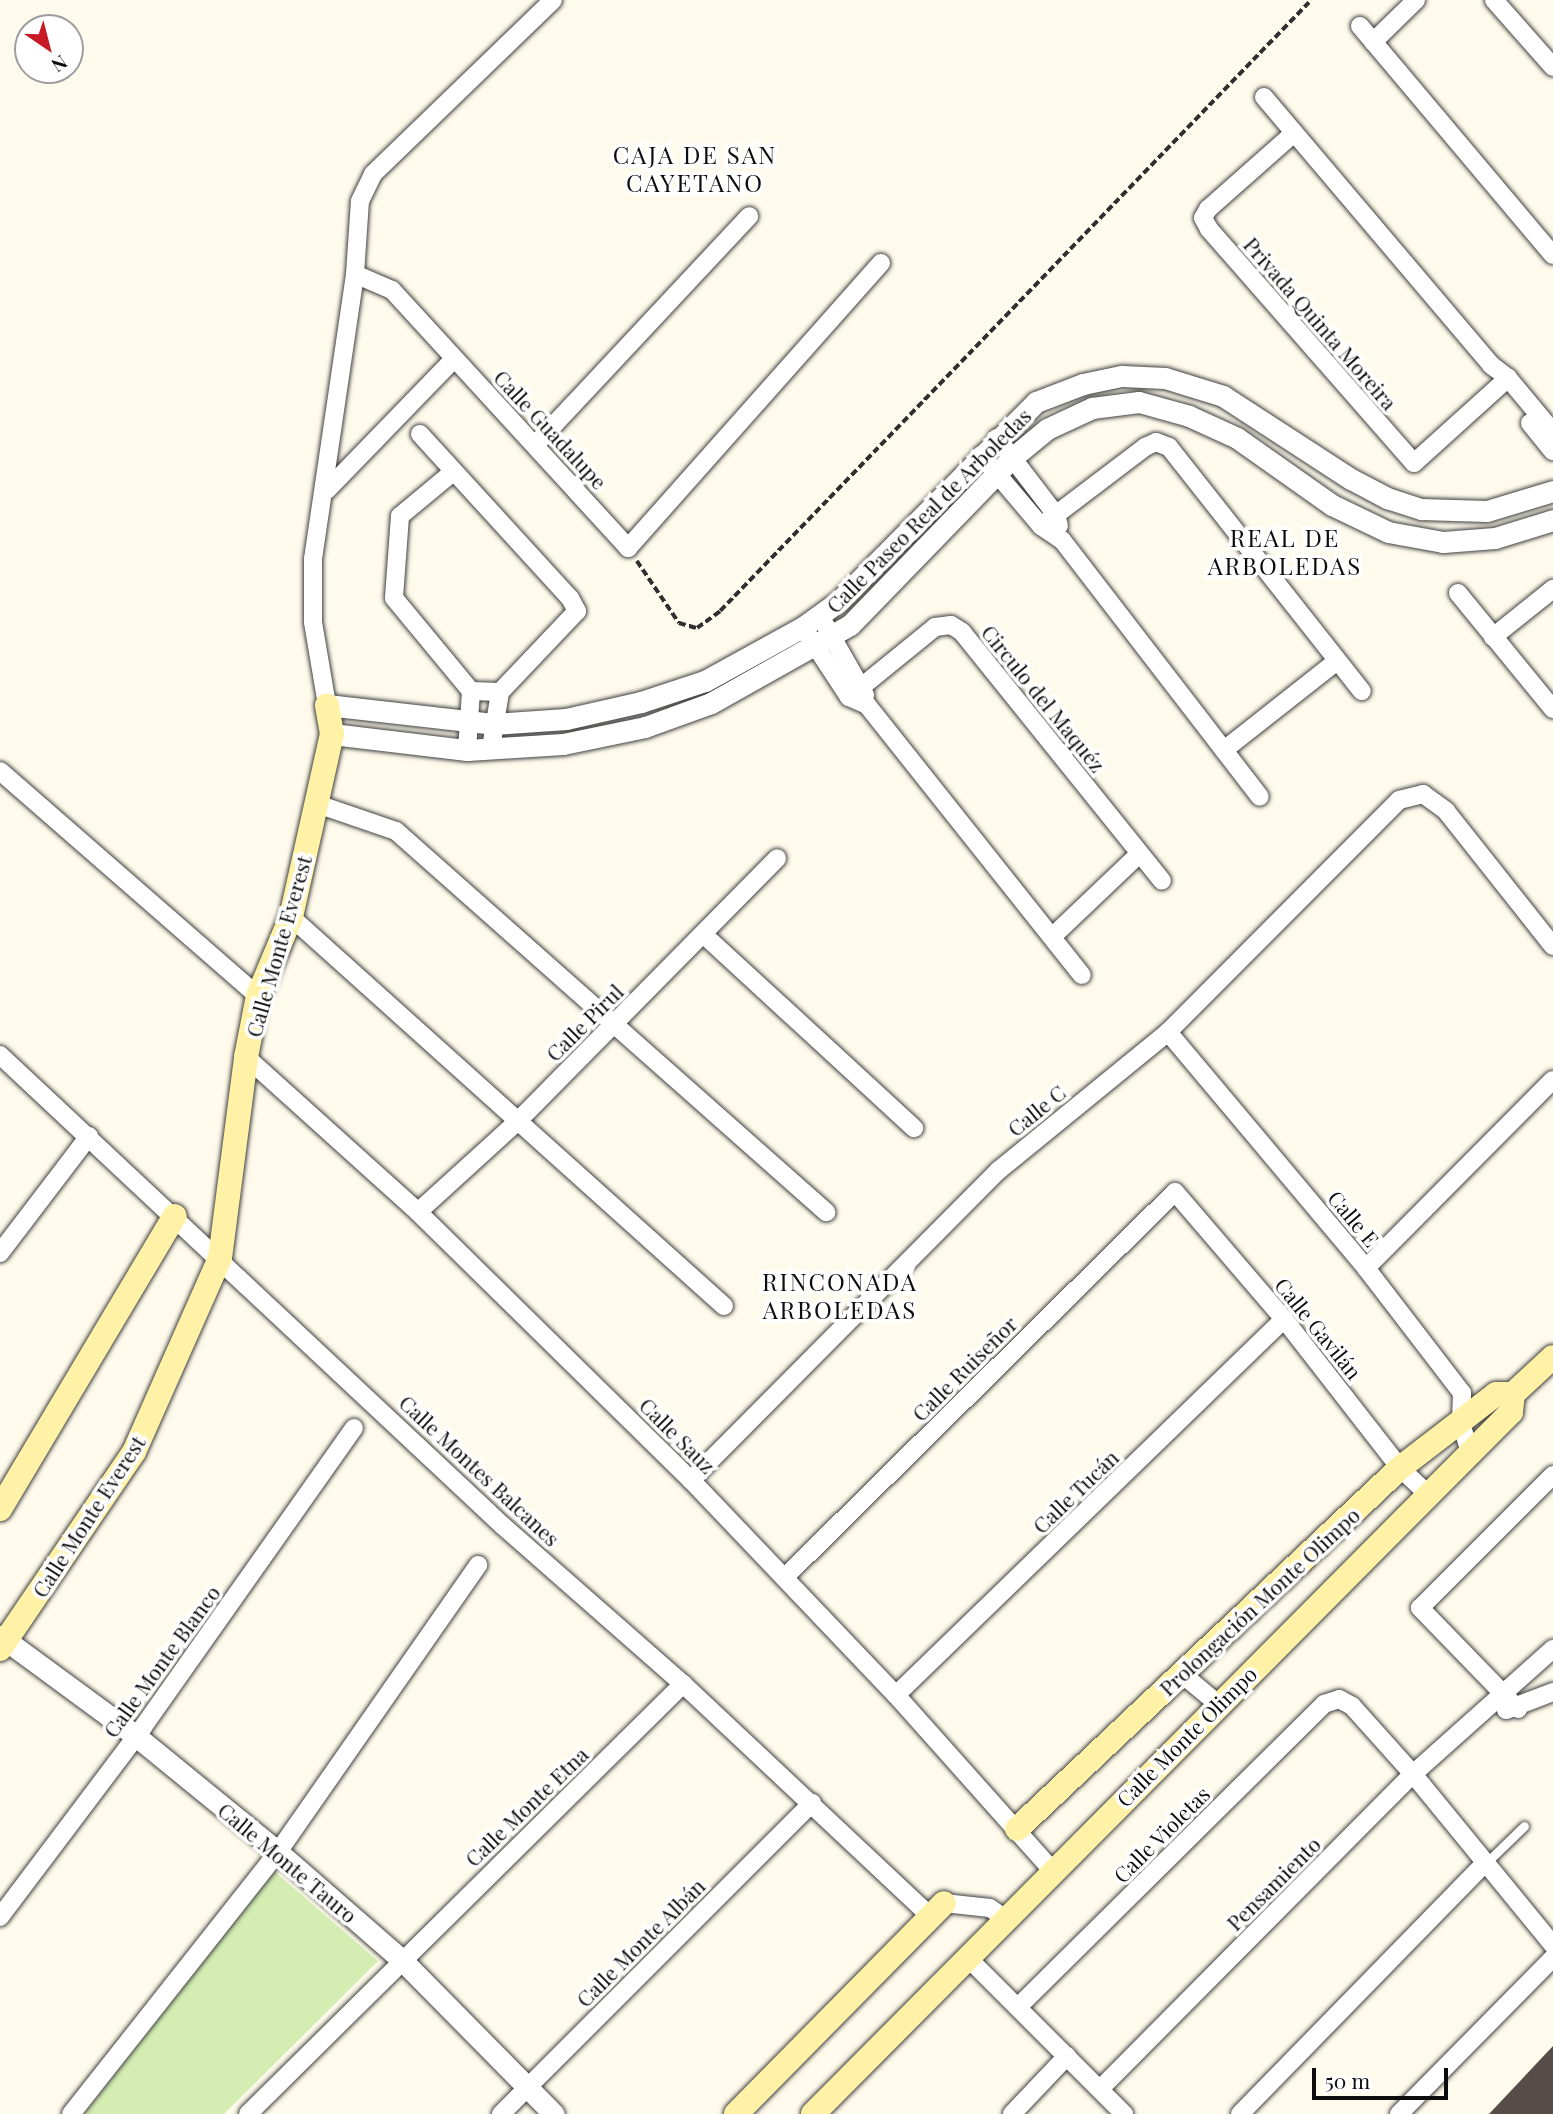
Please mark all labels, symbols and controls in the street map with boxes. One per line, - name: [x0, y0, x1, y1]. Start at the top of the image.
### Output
- north arrow: [14, 14, 84, 84]
- text: N: [47, 50, 73, 79]
- district label: CAJA DE SAN CAYETANO: [614, 141, 776, 197]
- street label: Privada Quinta Moreira: [1239, 231, 1403, 415]
- street label: Calle Guadalupe: [489, 364, 613, 494]
- street label: Calle Paseo Real de Arboledas: [820, 402, 1036, 618]
- district label: REAL DE ARBOLEDAS: [1209, 524, 1361, 580]
- street label: Circulo del Maquéz: [977, 619, 1111, 777]
- street label: Calle Monte Everest: [240, 852, 316, 1040]
- street label: Calle Pirul: [540, 978, 628, 1066]
- street label: Calle C: [1002, 1079, 1070, 1141]
- street label: Calle E: [1323, 1185, 1385, 1251]
- district label: RINCONADA ARBOLEDAS: [763, 1268, 917, 1324]
- street label: Calle Gavilán: [1271, 1272, 1367, 1384]
- street label: Calle Ruiseñor: [906, 1310, 1022, 1426]
- street label: Calle Montes Balcanes: [395, 1389, 565, 1551]
- street label: Calle Sauz: [635, 1392, 721, 1478]
- street label: Calle Monte Everest: [26, 1430, 150, 1602]
- street label: Calle Tucán: [1027, 1444, 1123, 1538]
- street label: Prolongación Monte Olimpo: [1154, 1502, 1364, 1700]
- street label: Calle Monte Blanco: [97, 1580, 225, 1742]
- street label: Calle Monte Olimpo: [1111, 1661, 1261, 1811]
- street label: Calle Monte Etna: [459, 1741, 593, 1871]
- street label: Calle Violetas: [1107, 1780, 1215, 1888]
- street label: Calle Monte Tauro: [213, 1797, 363, 1927]
- street label: Pensamiento: [1221, 1831, 1325, 1935]
- street label: Calle Monte Albán: [570, 1872, 710, 2012]
- scale bar: [1315, 2054, 1452, 2098]
- text: 50 m: [1325, 2066, 1370, 2094]

